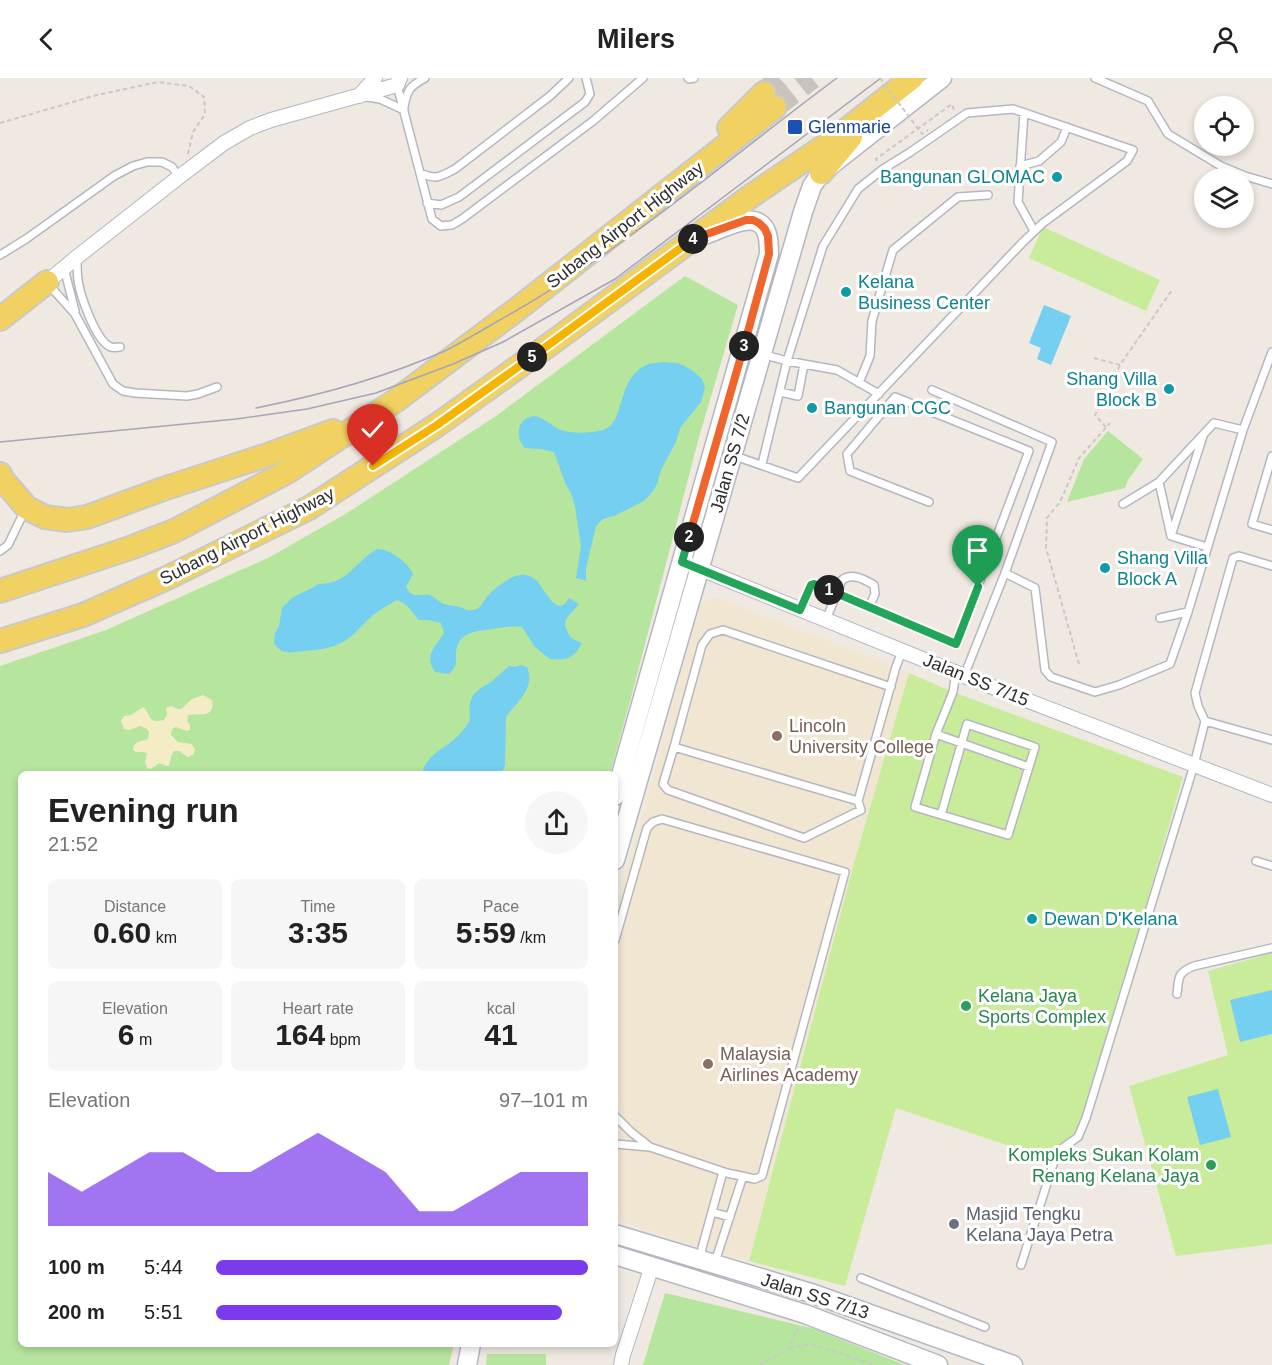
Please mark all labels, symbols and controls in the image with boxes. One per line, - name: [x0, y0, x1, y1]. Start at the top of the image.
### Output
- icon: back: [30, 23, 63, 56]
- icon: person: [1209, 23, 1242, 56]
- text: Milers: [597, 24, 675, 54]
- map controls: [1194, 96, 1254, 228]
- button: locate: [1194, 96, 1254, 156]
- place label: Glenmarie: [808, 117, 891, 137]
- marker: Glenmarie: [786, 118, 804, 136]
- street label: Subang Airport Highway: [543, 158, 707, 292]
- place label: Bangunan GLOMAC: [880, 167, 1045, 187]
- button: layers: [1194, 168, 1254, 228]
- marker: Bangunan GLOMAC: [1050, 170, 1064, 184]
- pin: 4: [678, 224, 708, 254]
- text: 4: [689, 230, 697, 247]
- place label: Kelana Business Center: [858, 272, 990, 313]
- marker: Kelana Business Center: [839, 285, 853, 299]
- pin: 3: [729, 331, 759, 361]
- text: 3: [740, 337, 748, 354]
- pin: 5: [517, 342, 547, 372]
- text: 5: [528, 348, 536, 365]
- place label: Shang Villa Block B: [1066, 369, 1158, 410]
- marker: Shang Villa Block B: [1162, 382, 1176, 396]
- place label: Bangunan CGC: [824, 398, 951, 418]
- marker: Bangunan CGC: [805, 401, 819, 415]
- pin: [347, 404, 398, 466]
- street label: Jalan SS 7/2: [706, 411, 754, 515]
- icon: check: [356, 413, 389, 446]
- street label: Subang Airport Highway: [156, 483, 338, 589]
- pin: 2: [674, 522, 704, 552]
- pin: [952, 525, 1003, 587]
- text: 2: [685, 528, 693, 545]
- icon: arrive: [961, 534, 994, 567]
- place label: Shang Villa Block A: [1117, 548, 1209, 589]
- marker: Shang Villa Block A: [1098, 561, 1112, 575]
- pin: 1: [814, 575, 844, 605]
- text: 1: [825, 581, 833, 598]
- street label: Jalan SS 7/15: [920, 650, 1032, 710]
- place label: Lincoln University College: [789, 716, 934, 757]
- marker: Lincoln University College: [770, 729, 784, 743]
- button: share: [525, 791, 588, 854]
- text: Evening run: [48, 792, 239, 829]
- text: 21:52: [48, 833, 98, 855]
- text: Distance: [104, 898, 166, 915]
- text: Time: [301, 898, 335, 915]
- text: Pace: [483, 898, 519, 915]
- place label: Dewan D'Kelana: [1044, 909, 1179, 929]
- marker: Dewan D'Kelana: [1025, 912, 1039, 926]
- text: 0.60: [93, 916, 151, 949]
- text: 3:35: [288, 916, 348, 949]
- text: 5:59: [456, 916, 516, 949]
- text: km: [151, 929, 177, 946]
- text: /km: [516, 929, 546, 946]
- place label: Kelana Jaya Sports Complex: [978, 986, 1106, 1027]
- marker: Kelana Jaya Sports Complex: [959, 999, 973, 1013]
- text: Elevation: [102, 1000, 168, 1017]
- text: Heart rate: [282, 1000, 354, 1017]
- text: kcal: [487, 1000, 515, 1017]
- text: 6: [118, 1018, 134, 1051]
- text: 164: [275, 1018, 325, 1051]
- text: 41: [484, 1018, 518, 1051]
- text: m: [134, 1031, 152, 1048]
- text: bpm: [325, 1031, 361, 1048]
- place label: Malaysia Airlines Academy: [720, 1044, 858, 1085]
- marker: Malaysia Airlines Academy: [701, 1057, 715, 1071]
- text: Elevation: [48, 1089, 130, 1111]
- text: 97–101 m: [499, 1089, 588, 1111]
- place label: Kompleks Sukan Kolam Renang Kelana Jaya: [1008, 1145, 1200, 1186]
- marker: Kompleks Sukan Kolam Renang Kelana Jaya: [1204, 1158, 1218, 1172]
- place label: Masjid Tengku Kelana Jaya Petra: [966, 1204, 1114, 1245]
- marker: Masjid Tengku Kelana Jaya Petra: [947, 1217, 961, 1231]
- text: 100 m: [48, 1256, 105, 1278]
- text: 5:44: [144, 1256, 183, 1278]
- street label: Jalan SS 7/13: [759, 1269, 871, 1323]
- text: 200 m: [48, 1301, 105, 1323]
- text: 5:51: [144, 1301, 183, 1323]

